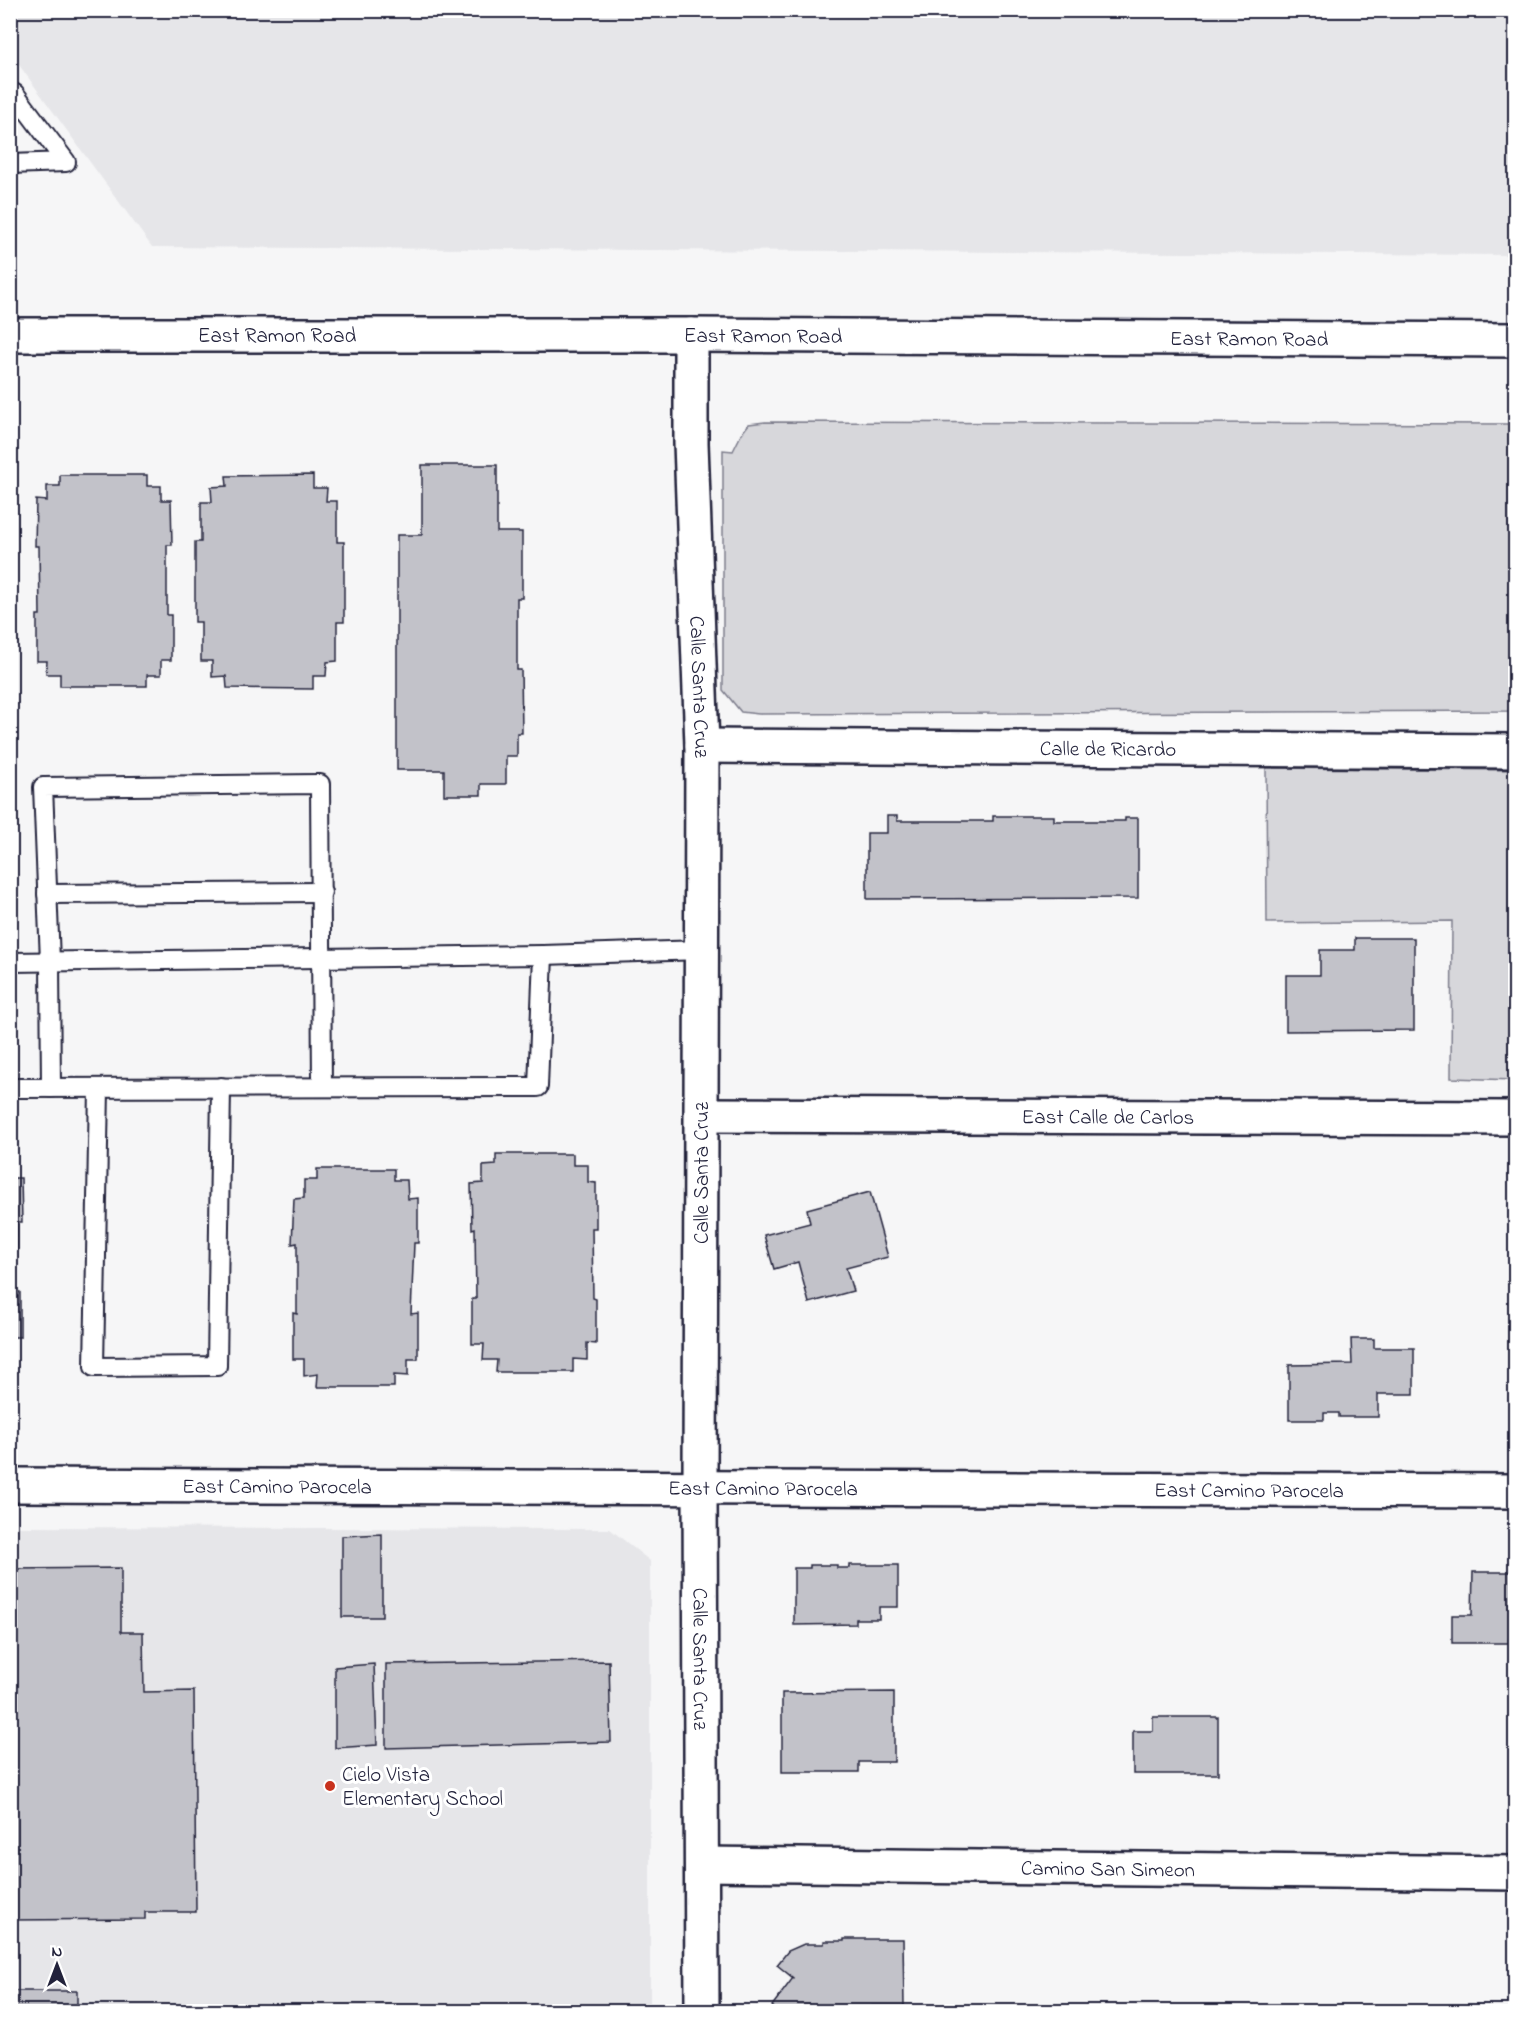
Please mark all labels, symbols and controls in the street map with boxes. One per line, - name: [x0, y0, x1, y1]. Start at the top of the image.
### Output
- street label: East Ramon Road: [198, 322, 356, 352]
- street label: East Ramon Road: [684, 322, 843, 353]
- street label: East Ramon Road: [1170, 325, 1329, 356]
- street label: Calle Santa Cruz: [680, 615, 715, 758]
- street label: Calle de Ricardo: [1040, 735, 1176, 766]
- street label: Calle Santa Cruz: [688, 1102, 718, 1244]
- street label: East Calle de Carlos: [1022, 1103, 1194, 1134]
- street label: East Camino Parocela: [182, 1473, 372, 1503]
- street label: East Camino Parocela: [668, 1475, 858, 1505]
- street label: East Camino Parocela: [1154, 1477, 1344, 1507]
- street label: Calle Santa Cruz: [683, 1588, 714, 1730]
- place label: Cielo Vista Elementary School: [342, 1761, 503, 1817]
- marker: Cielo Vista Elementary School: [323, 1779, 337, 1793]
- street label: Camino San Simeon: [1021, 1855, 1195, 1886]
- north arrow: [27, 1935, 87, 1995]
- text: N: [52, 1940, 63, 1964]

